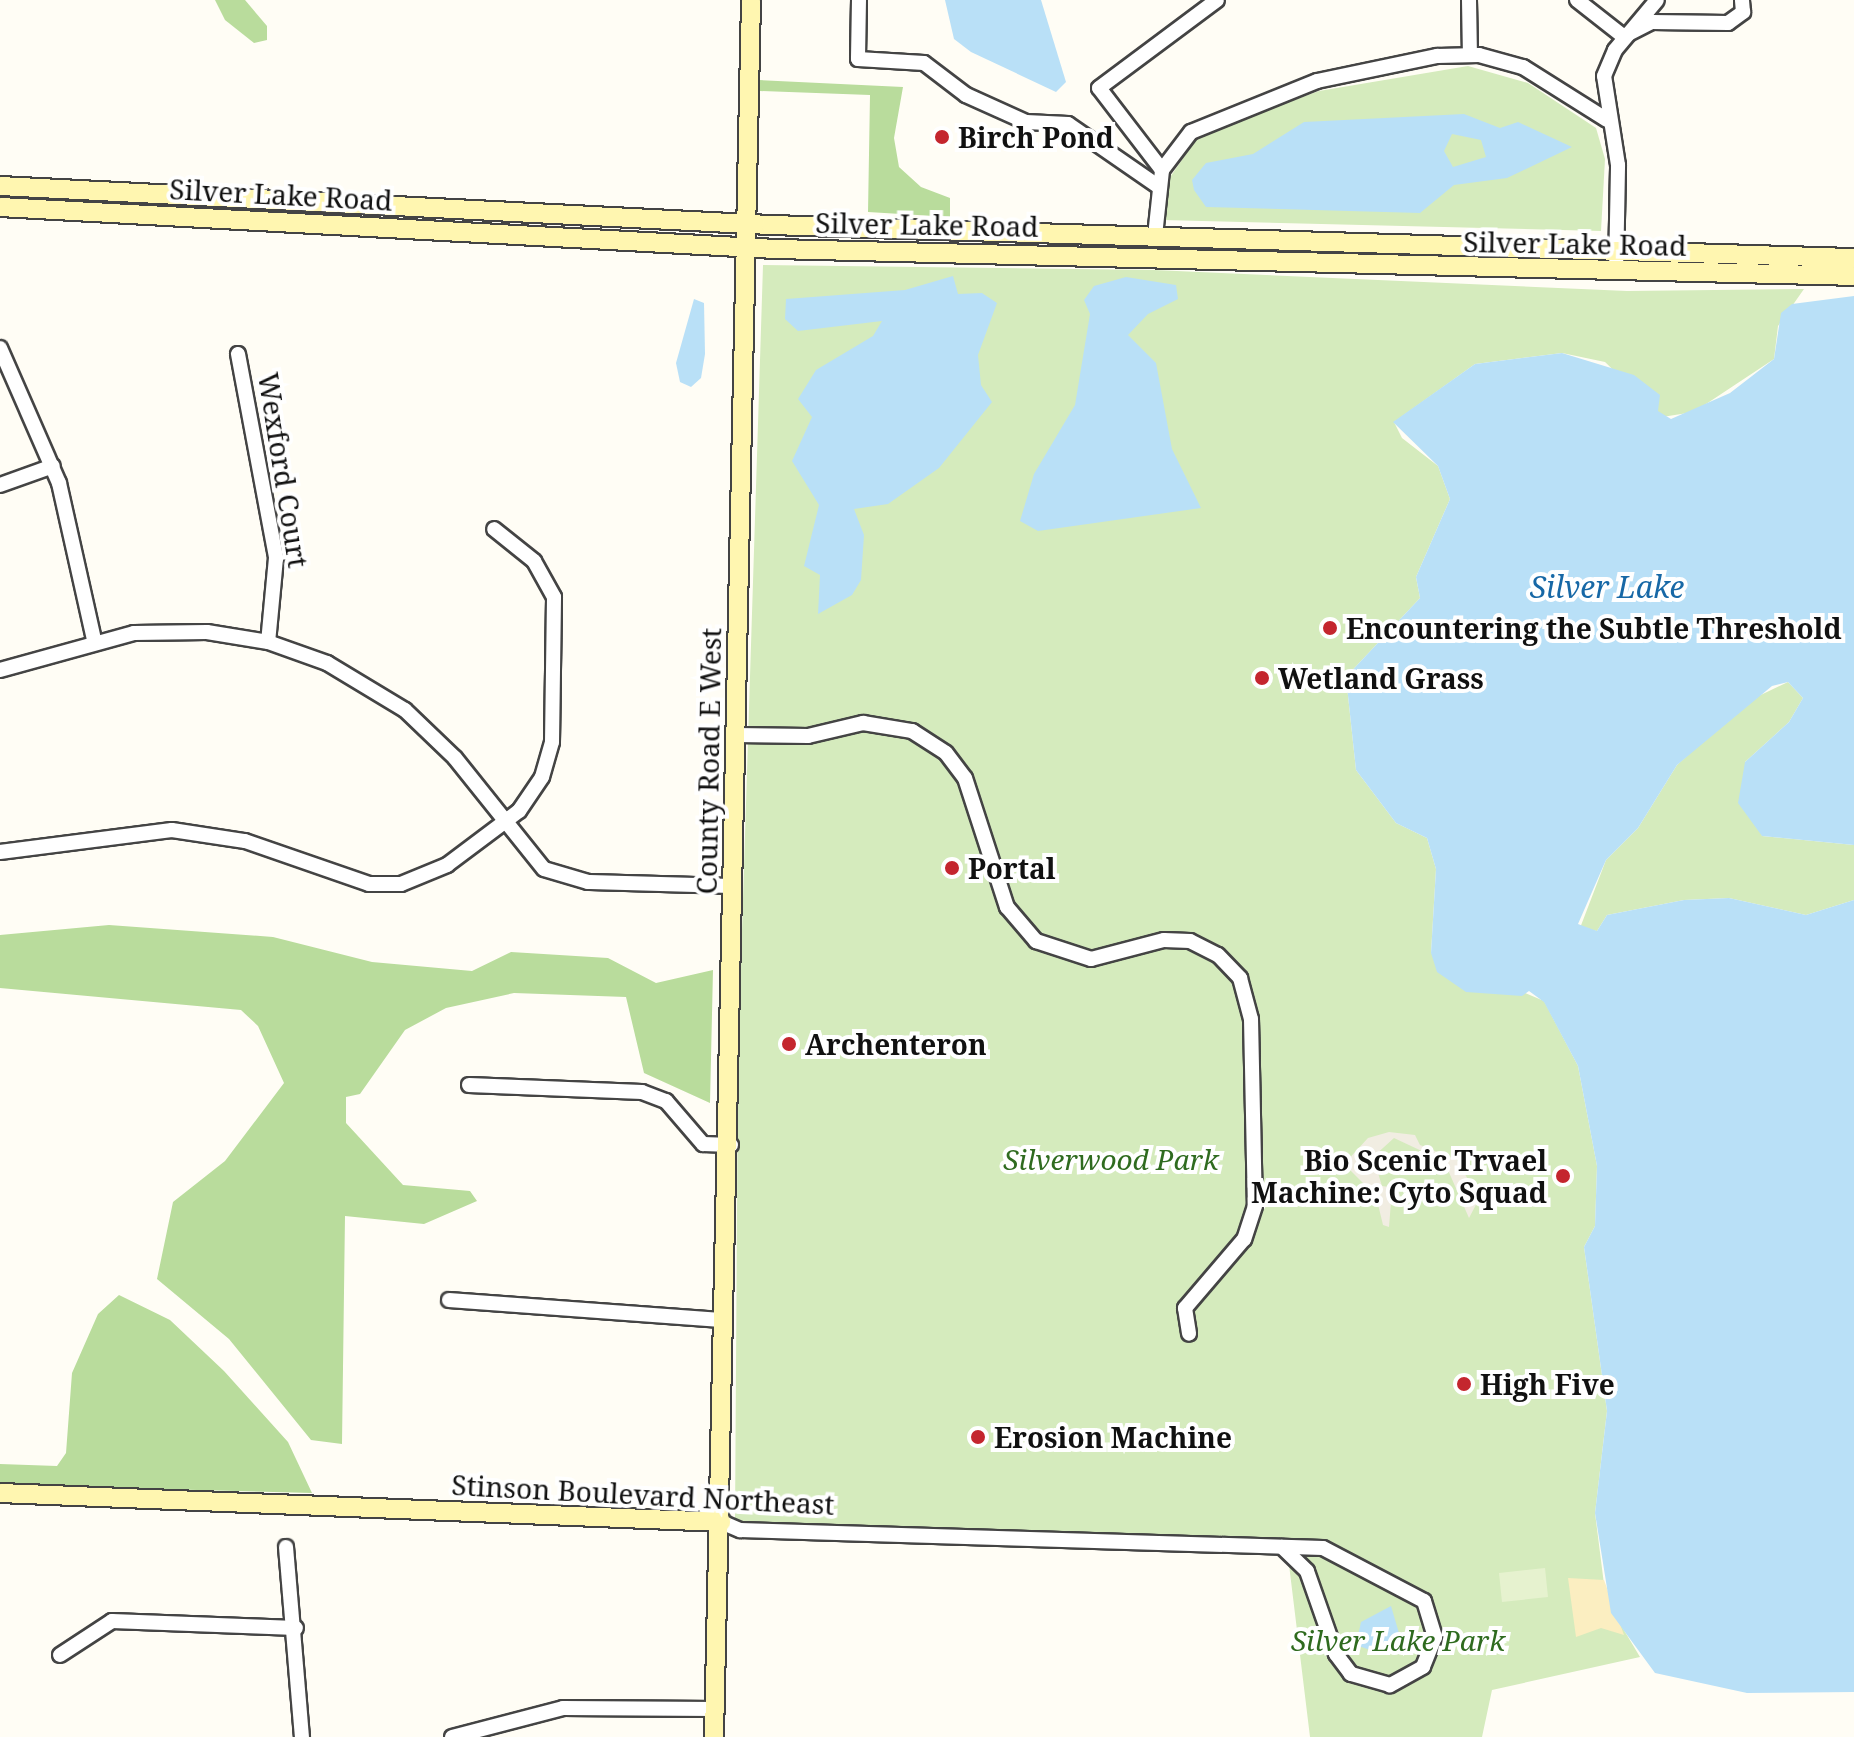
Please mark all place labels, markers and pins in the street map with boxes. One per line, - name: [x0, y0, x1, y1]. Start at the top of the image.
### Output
- place label: Birch Pond: [958, 120, 1114, 154]
- marker: Birch Pond: [933, 128, 951, 146]
- place label: Encountering the Subtle Threshold: [1346, 611, 1842, 645]
- marker: Encountering the Subtle Threshold: [1321, 619, 1339, 637]
- place label: Wetland Grass: [1278, 661, 1484, 695]
- marker: Wetland Grass: [1253, 669, 1271, 687]
- place label: Portal: [968, 851, 1056, 885]
- marker: Portal: [943, 859, 961, 877]
- place label: Archenteron: [805, 1027, 987, 1061]
- marker: Archenteron: [780, 1035, 798, 1053]
- place label: Bio Scenic Trvael Machine: Cyto Squad: [1251, 1143, 1547, 1209]
- marker: Bio Scenic Trvael Machine: Cyto Squad: [1554, 1167, 1572, 1185]
- place label: High Five: [1480, 1367, 1615, 1401]
- marker: High Five: [1455, 1375, 1473, 1393]
- place label: Erosion Machine: [994, 1420, 1232, 1454]
- marker: Erosion Machine: [969, 1428, 987, 1446]

